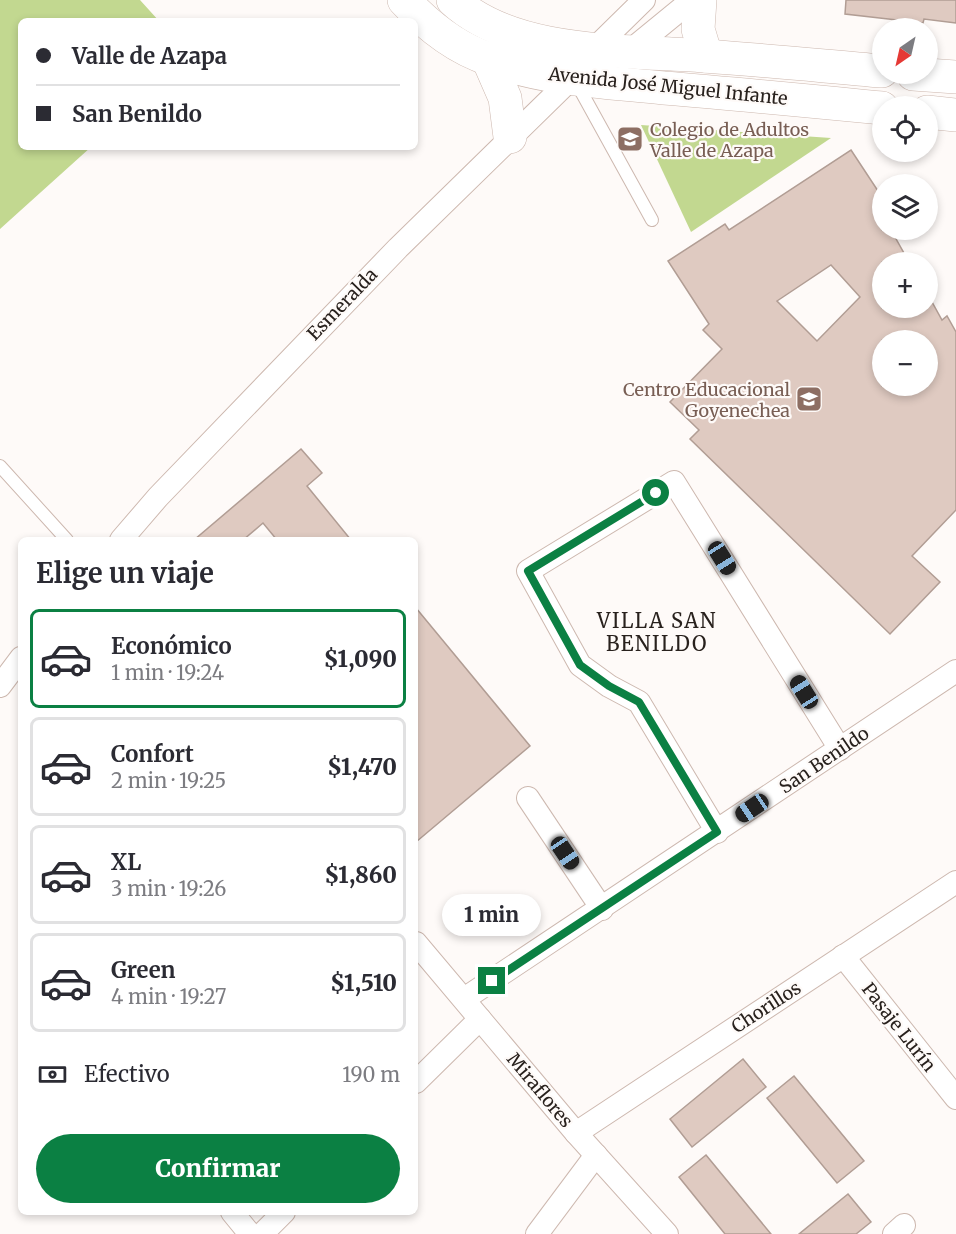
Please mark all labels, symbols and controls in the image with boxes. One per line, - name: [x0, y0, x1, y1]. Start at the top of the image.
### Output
- north arrow: [872, 18, 938, 84]
- map controls: [872, 18, 938, 396]
- text: Valle de Azapa: [72, 42, 227, 70]
- street label: Avenida José Miguel Infante: [546, 62, 789, 110]
- button: locate: [872, 96, 938, 162]
- text: San Benildo: [72, 100, 202, 128]
- place label: Colegio de Adultos Valle de Azapa: [649, 118, 809, 162]
- school or university icon: Colegio de Adultos Valle de Azapa: [615, 124, 645, 154]
- button: layers: [872, 174, 938, 240]
- button: +: [872, 252, 938, 318]
- street label: Esmeralda: [302, 263, 382, 345]
- button: −: [872, 330, 938, 396]
- place label: Centro Educacional Goyenechea: [623, 378, 790, 422]
- school or university icon: Centro Educacional Goyenechea: [794, 384, 824, 414]
- route start: [642, 479, 669, 506]
- car: [705, 538, 739, 578]
- text: Elige un viaje: [36, 556, 214, 590]
- district label: VILLA SAN BENILDO: [596, 608, 717, 656]
- icon: car: [39, 632, 93, 686]
- text: Económico: [111, 632, 232, 660]
- text: $1,090: [324, 645, 397, 673]
- text: 1 min · 19:24: [111, 660, 224, 685]
- car: [787, 672, 821, 712]
- street label: San Benildo: [775, 722, 873, 798]
- icon: car: [39, 740, 93, 794]
- text: Confort: [111, 740, 194, 768]
- text: $1,470: [327, 753, 397, 781]
- text: 2 min · 19:25: [111, 768, 226, 793]
- car: [732, 790, 772, 826]
- car: [547, 833, 583, 873]
- icon: car: [39, 848, 93, 902]
- text: XL: [111, 848, 141, 876]
- text: $1,860: [324, 861, 397, 889]
- text: 3 min · 19:26: [111, 876, 226, 901]
- callout: 1 min: [442, 894, 542, 936]
- text: 1 min: [464, 902, 519, 927]
- icon: car: [39, 956, 93, 1010]
- text: Green: [111, 956, 175, 984]
- route end: [478, 967, 505, 994]
- text: $1,510: [330, 969, 397, 997]
- street label: Chorillos: [727, 976, 805, 1038]
- street label: Pasaje Lurín: [857, 978, 941, 1076]
- text: 4 min · 19:27: [111, 984, 226, 1009]
- street label: Miraflores: [502, 1048, 578, 1132]
- icon: cash: [36, 1058, 69, 1091]
- text: Efectivo: [84, 1060, 170, 1088]
- text: 190 m: [342, 1062, 400, 1087]
- button: Confirmar: [36, 1134, 400, 1203]

